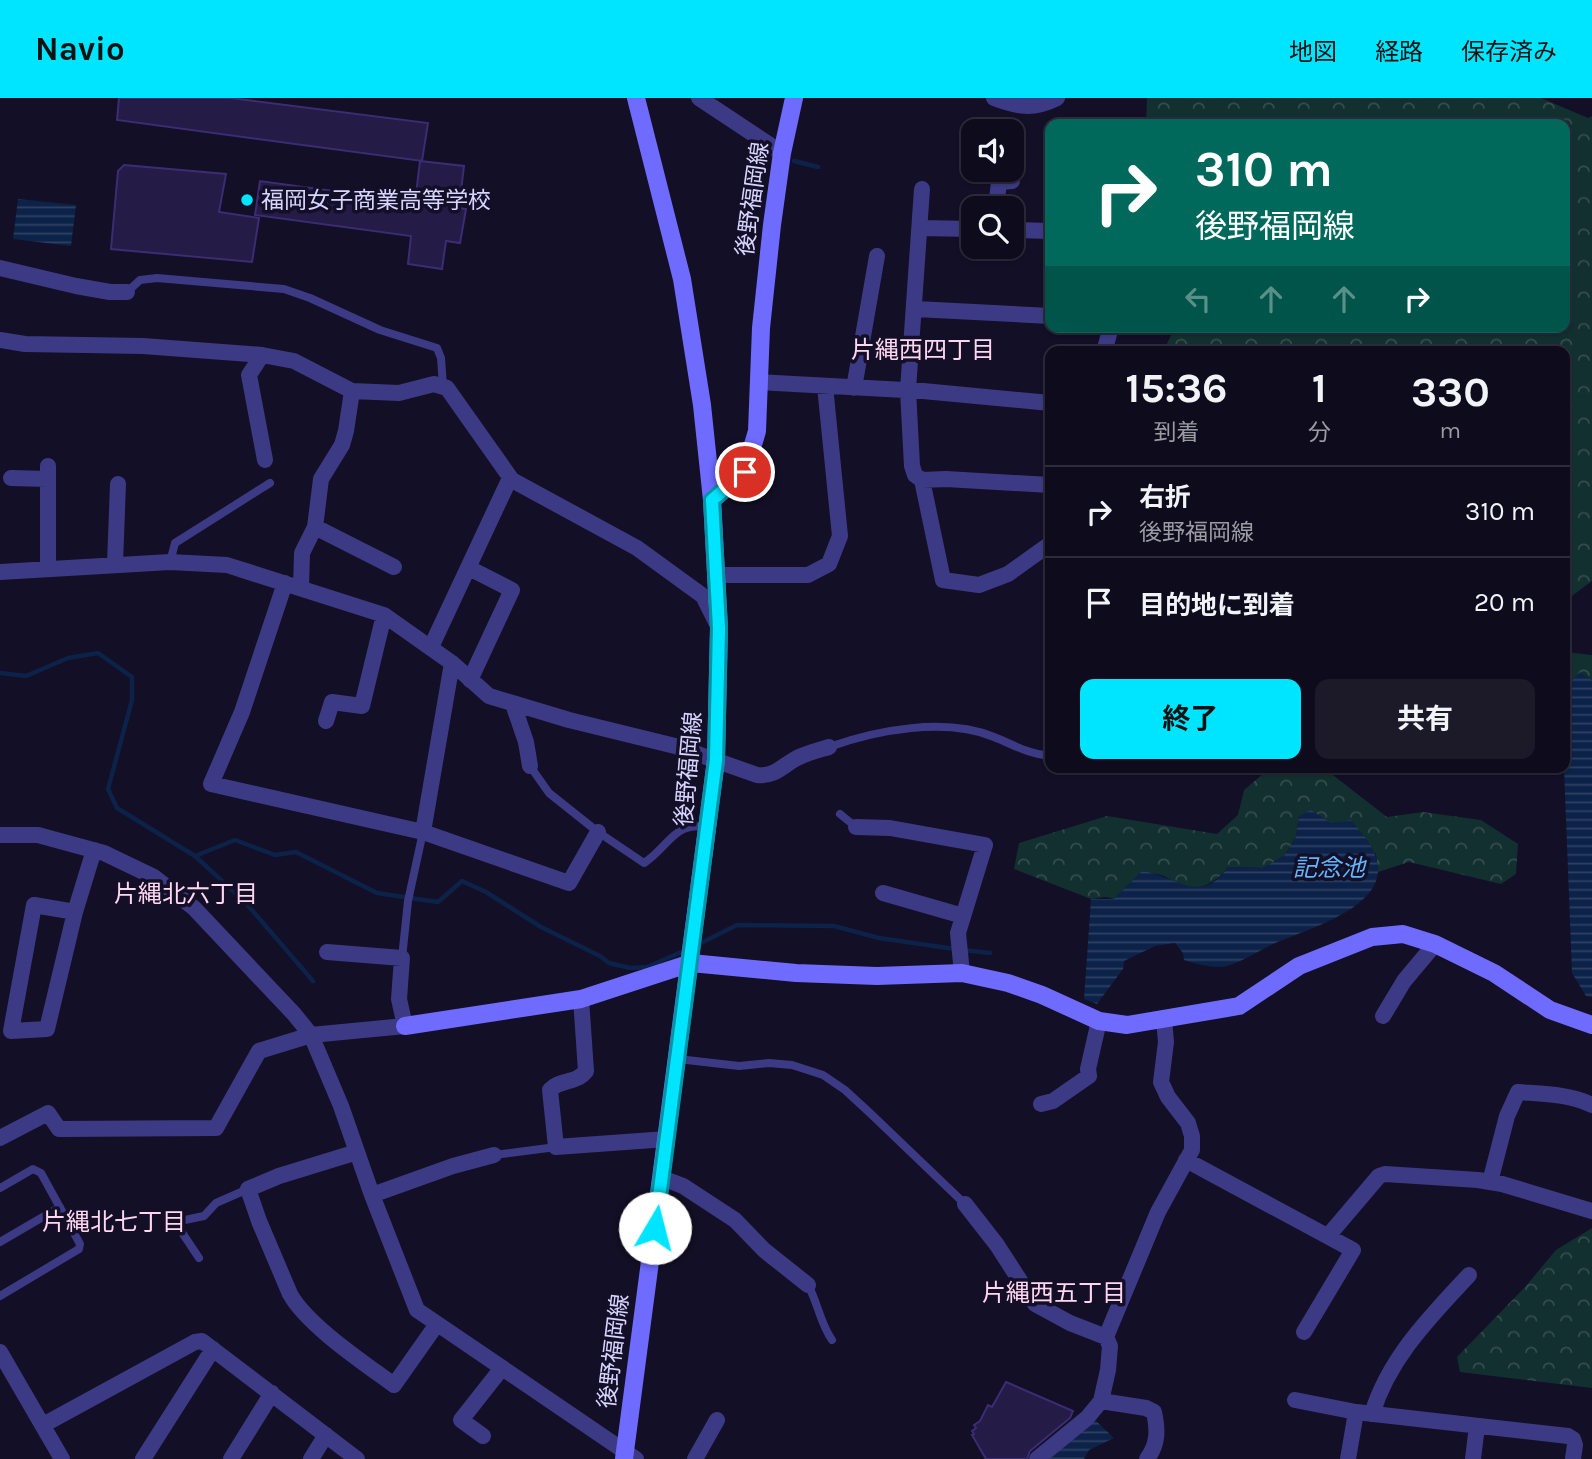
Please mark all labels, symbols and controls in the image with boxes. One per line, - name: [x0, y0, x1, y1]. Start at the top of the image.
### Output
- text: Navio: [35, 30, 125, 68]
- text: 地図: [1289, 38, 1337, 66]
- text: 経路: [1375, 38, 1423, 66]
- text: 保存済み: [1461, 38, 1557, 66]
- map controls: [961, 119, 1024, 259]
- button: sound: [961, 119, 1024, 182]
- street label: 後野福岡線: [731, 140, 774, 258]
- text: 310 m: [1195, 141, 1333, 198]
- icon: right: [1080, 147, 1171, 238]
- place label: 福岡女子商業高等学校: [261, 187, 491, 214]
- marker: 福岡女子商業高等学校: [239, 192, 255, 208]
- button: search: [961, 196, 1024, 259]
- text: 後野福岡線: [1195, 208, 1355, 245]
- icon: left: [1179, 280, 1217, 318]
- icon: ahead: [1252, 280, 1290, 318]
- icon: ahead: [1325, 280, 1363, 318]
- icon: right: [1398, 280, 1436, 318]
- district label: 片縄西四丁目: [851, 336, 995, 364]
- text: 15:36: [1125, 363, 1228, 413]
- text: 1: [1312, 363, 1327, 413]
- text: 330: [1411, 367, 1490, 417]
- text: m: [1440, 417, 1461, 444]
- text: 到着: [1153, 419, 1199, 446]
- text: 分: [1308, 419, 1331, 446]
- pin: [715, 442, 775, 502]
- icon: arrive: [726, 453, 764, 491]
- text: 右折: [1139, 482, 1191, 513]
- icon: right: [1080, 493, 1118, 531]
- text: 310 m: [1465, 496, 1535, 527]
- text: 後野福岡線: [1139, 519, 1254, 546]
- icon: arrive: [1080, 584, 1118, 622]
- text: 20 m: [1474, 587, 1535, 618]
- text: 目的地に到着: [1139, 590, 1295, 621]
- button: 終了: [1080, 679, 1301, 759]
- button: 共有: [1315, 679, 1535, 759]
- street label: 後野福岡線: [670, 711, 707, 828]
- water label: 記念池: [1293, 854, 1367, 882]
- district label: 片縄北六丁目: [114, 880, 258, 908]
- position arrow: [618, 1191, 692, 1265]
- district label: 片縄北七丁目: [42, 1208, 186, 1236]
- district label: 片縄西五丁目: [982, 1279, 1126, 1307]
- street label: 後野福岡線: [593, 1292, 634, 1410]

